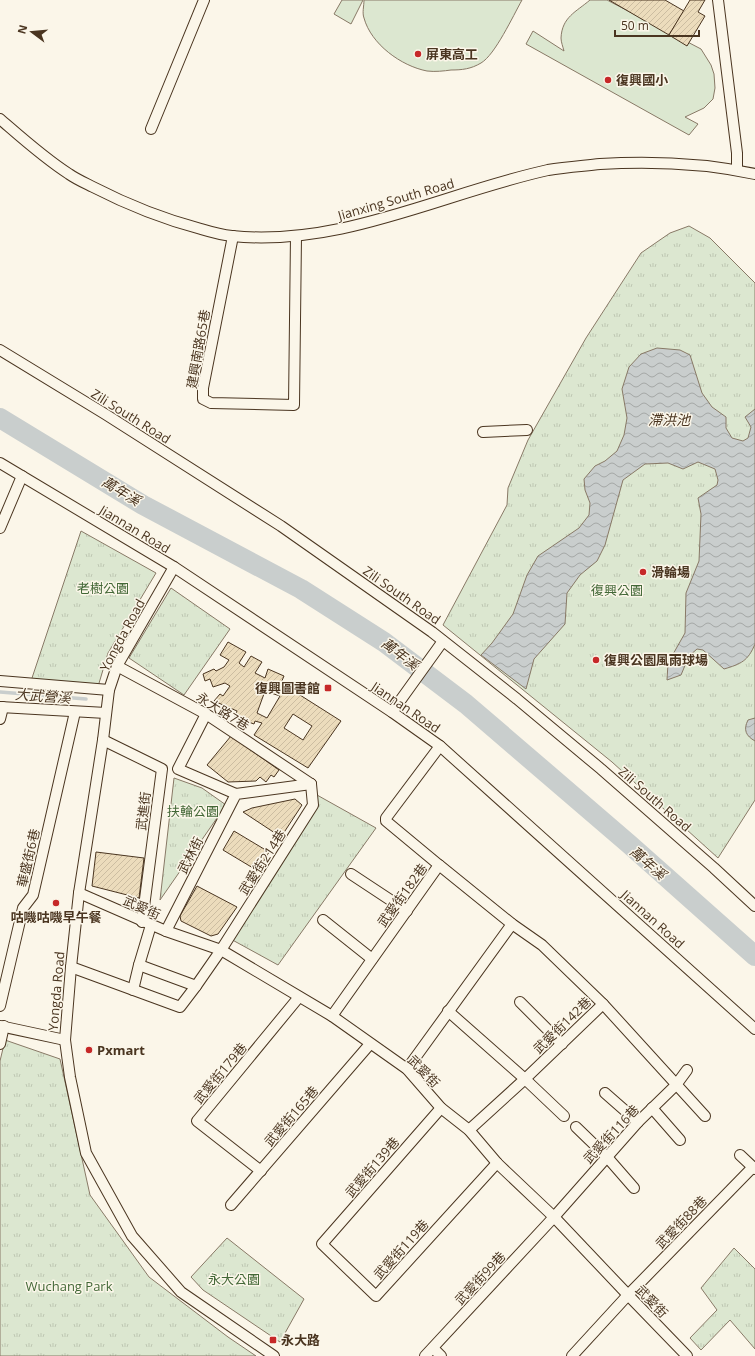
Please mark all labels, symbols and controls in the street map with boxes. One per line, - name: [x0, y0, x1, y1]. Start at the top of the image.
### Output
- north arrow: [12, 12, 52, 52]
- scale bar: [615, 12, 699, 38]
- text: 50 m: [621, 17, 649, 34]
- text: N: [13, 23, 30, 35]
- place label: 屏東高工: [426, 45, 478, 63]
- marker: 屏東高工: [413, 49, 423, 59]
- place label: 復興國小: [616, 71, 669, 89]
- marker: 復興國小: [603, 75, 613, 85]
- street label: Jianxing South Road: [334, 174, 456, 225]
- street label: 建興南路65巷: [182, 308, 214, 390]
- street label: Zili South Road: [88, 384, 174, 448]
- water label: 滯洪池: [648, 410, 692, 429]
- water label: 萬年溪: [98, 472, 146, 511]
- street label: Jiannan Road: [95, 500, 174, 557]
- street label: Zili South Road: [360, 562, 444, 628]
- place label: 滑輪場: [651, 563, 690, 581]
- marker: 滑輪場: [638, 567, 648, 577]
- park label: 老樹公園: [77, 579, 129, 597]
- park label: 復興公園: [591, 581, 643, 599]
- street label: Yongda Road: [95, 596, 149, 674]
- water label: 萬年溪: [378, 633, 424, 675]
- place label: 復興公園風雨球場: [604, 651, 708, 669]
- marker: 復興公園風雨球場: [591, 655, 601, 665]
- street label: Jiannan Road: [366, 676, 444, 737]
- place label: 復興圖書館: [255, 679, 320, 697]
- marker: 復興圖書館: [323, 683, 333, 693]
- water label: 大武營溪: [14, 684, 74, 707]
- street label: 永大路7巷: [193, 688, 253, 734]
- street label: Zili South Road: [615, 762, 695, 836]
- street label: 武進街: [132, 791, 154, 831]
- park label: 扶輪公園: [167, 802, 219, 820]
- street label: 武愛街214巷: [234, 826, 290, 898]
- street label: 華盛街6巷: [13, 827, 43, 889]
- street label: 武林街: [173, 834, 207, 876]
- water label: 萬年溪: [626, 842, 672, 885]
- street label: 武愛街182巷: [373, 860, 431, 930]
- street label: Jiannan Road: [616, 884, 689, 952]
- street label: 武愛街: [121, 891, 163, 923]
- marker: 咕嘰咕嘰早午餐: [51, 898, 61, 908]
- place label: 咕嘰咕嘰早午餐: [10, 908, 102, 926]
- street label: Yongda Road: [44, 951, 68, 1031]
- street label: 武愛街142巷: [529, 993, 595, 1057]
- street label: 武愛街179巷: [189, 1039, 251, 1107]
- place label: Pxmart: [97, 1041, 145, 1059]
- marker: Pxmart: [84, 1045, 94, 1055]
- street label: 武愛街: [404, 1051, 444, 1091]
- street label: 武愛街165巷: [260, 1082, 322, 1150]
- street label: 武愛街116巷: [579, 1101, 643, 1167]
- street label: 武愛街139巷: [341, 1133, 403, 1201]
- street label: 武愛街88巷: [651, 1192, 711, 1252]
- street label: 武愛街119巷: [369, 1215, 433, 1283]
- street label: 武愛街99巷: [451, 1247, 509, 1309]
- park label: 永大公園: [208, 1270, 260, 1288]
- park label: Wuchang Park: [26, 1277, 113, 1295]
- street label: 武愛街: [632, 1281, 672, 1321]
- place label: 永大路: [281, 1331, 320, 1349]
- marker: 永大路: [268, 1335, 278, 1345]

